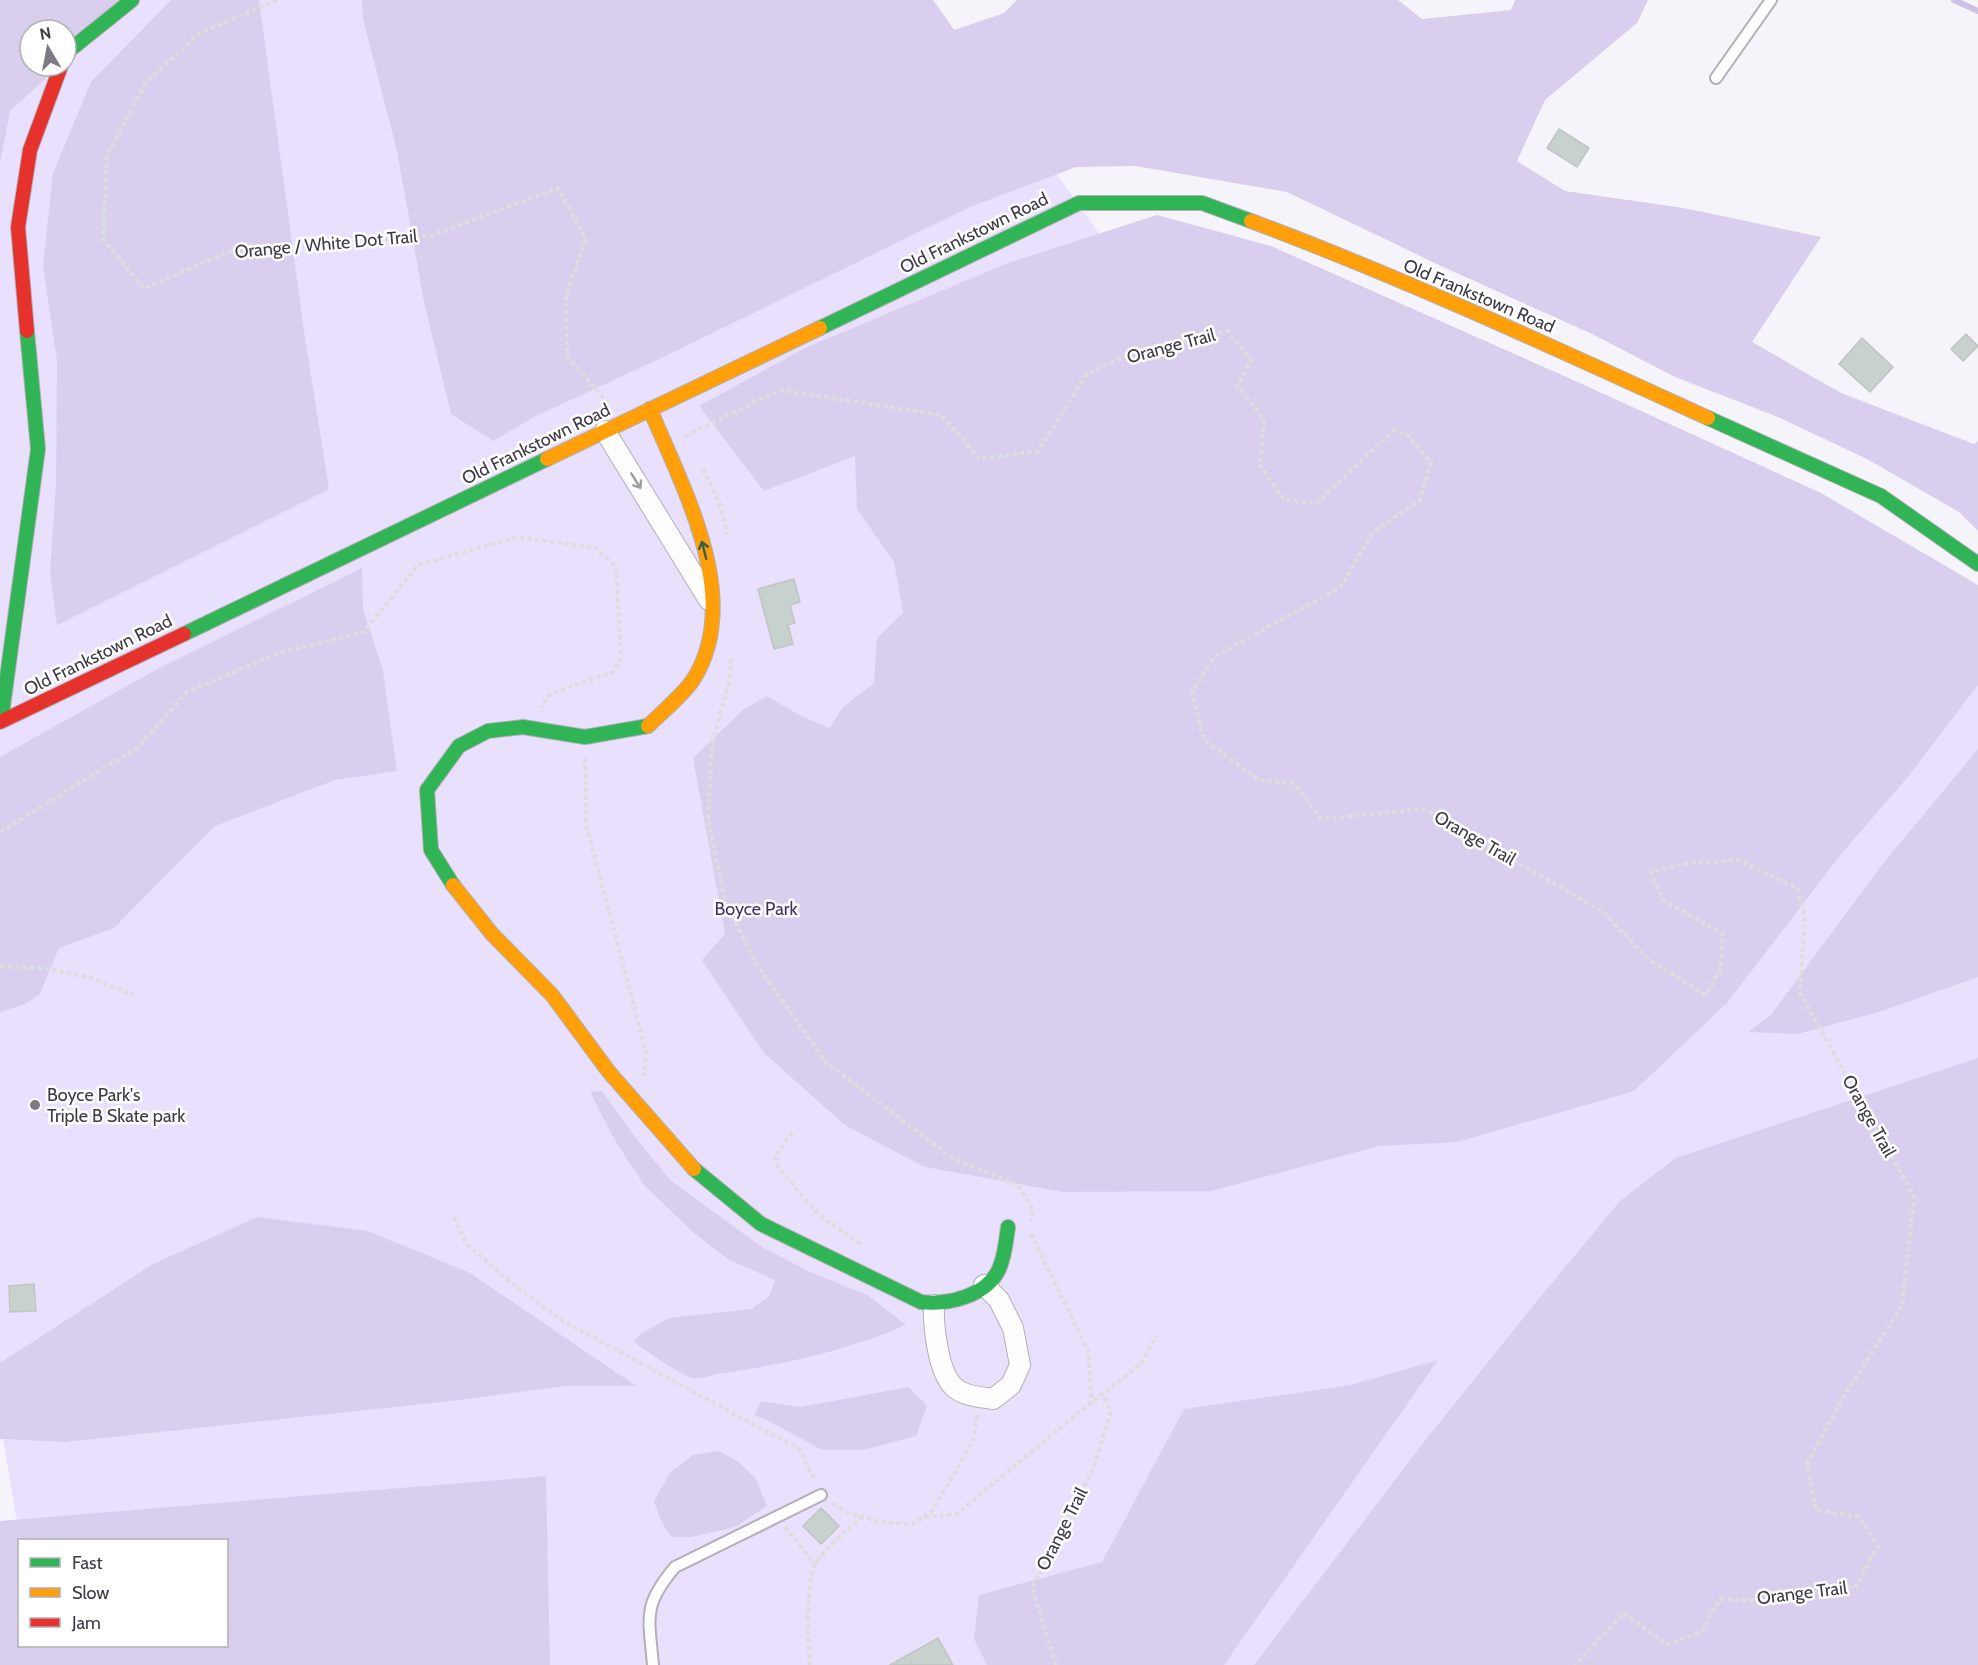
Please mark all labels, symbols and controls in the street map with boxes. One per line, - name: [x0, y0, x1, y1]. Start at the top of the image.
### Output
- north arrow: [18, 18, 78, 78]
- text: N: [38, 23, 53, 44]
- street label: Old Frankstown Road: [896, 188, 1052, 278]
- street label: Orange / White Dot Trail: [234, 225, 419, 263]
- street label: Old Frankstown Road: [1400, 254, 1558, 338]
- street label: Orange Trail: [1124, 323, 1218, 368]
- street label: Old Frankstown Road: [458, 399, 614, 489]
- one-way arrow: [630, 472, 642, 489]
- one-way arrow: [698, 541, 710, 560]
- street label: Old Frankstown Road: [20, 610, 176, 700]
- street label: Orange Trail: [1430, 806, 1520, 871]
- park label: Boyce Park: [714, 898, 798, 920]
- street label: Orange Trail: [1837, 1071, 1901, 1162]
- place label: Boyce Park's Triple B Skate park: [47, 1084, 186, 1127]
- marker: Boyce Park's Triple B Skate park: [28, 1098, 42, 1112]
- street label: Orange Trail: [1032, 1483, 1093, 1574]
- legend: [18, 1539, 228, 1647]
- text: Fast: [72, 1552, 103, 1574]
- street label: Orange Trail: [1756, 1576, 1849, 1609]
- text: Slow: [72, 1582, 109, 1604]
- text: Jam: [71, 1612, 101, 1634]

